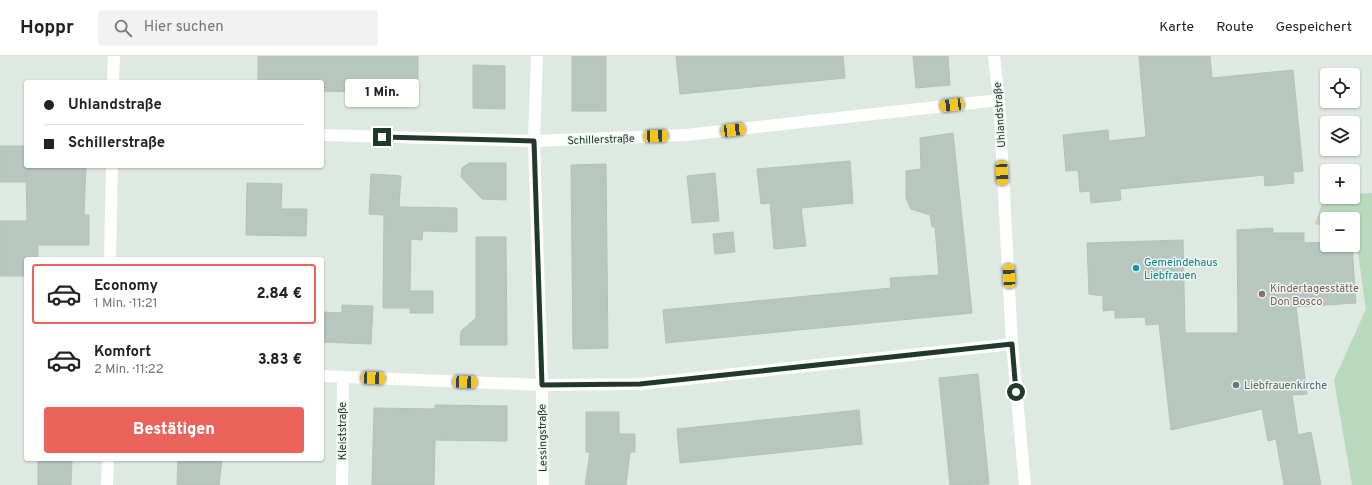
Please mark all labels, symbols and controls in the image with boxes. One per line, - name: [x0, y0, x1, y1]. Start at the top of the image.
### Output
- search box: [98, 10, 378, 46]
- text: Hoppr: [20, 16, 74, 40]
- icon: search: [112, 17, 134, 39]
- text: Hier suchen: [144, 18, 224, 37]
- text: Karte: [1159, 19, 1194, 36]
- text: Route: [1216, 19, 1253, 36]
- text: Gespeichert: [1275, 19, 1352, 36]
- map controls: [1320, 68, 1360, 252]
- button: locate: [1320, 68, 1360, 108]
- callout: 1 Min.: [345, 79, 419, 107]
- street label: Uhlandstraße: [991, 82, 1009, 148]
- text: 1 Min.: [365, 85, 399, 101]
- text: Uhlandstraße: [68, 96, 162, 115]
- car: [939, 98, 965, 112]
- button: layers: [1320, 116, 1360, 156]
- car: [720, 123, 746, 137]
- route end: [373, 128, 391, 146]
- car: [644, 130, 668, 142]
- street label: Schillerstraße: [567, 132, 635, 148]
- text: Schillerstraße: [68, 134, 165, 153]
- car: [995, 161, 1009, 185]
- button: +: [1320, 164, 1360, 204]
- button: −: [1320, 212, 1360, 252]
- place label: Gemeindehaus Liebfrauen: [1144, 256, 1218, 283]
- marker: Gemeindehaus Liebfrauen: [1131, 263, 1141, 273]
- car: [1002, 264, 1016, 288]
- icon: car: [46, 276, 82, 312]
- text: Economy: [94, 277, 158, 296]
- place label: Kindertagesstätte Don Bosco: [1270, 282, 1359, 309]
- text: 2.84 €: [256, 285, 302, 304]
- marker: Kindertagesstätte Don Bosco: [1257, 289, 1267, 299]
- text: 1 Min. · 11:21: [94, 296, 158, 312]
- icon: car: [46, 342, 82, 378]
- text: Komfort: [94, 343, 151, 362]
- text: 3.83 €: [258, 351, 302, 370]
- text: 2 Min. · 11:22: [94, 362, 164, 378]
- car: [361, 372, 385, 384]
- car: [453, 376, 477, 388]
- place label: Liebfrauenkirche: [1244, 379, 1327, 393]
- marker: Liebfrauenkirche: [1231, 380, 1241, 390]
- route start: [1007, 383, 1025, 401]
- street label: Kleiststraße: [336, 402, 350, 460]
- street label: Lessingstraße: [535, 404, 551, 472]
- button: Bestätigen: [44, 407, 304, 453]

